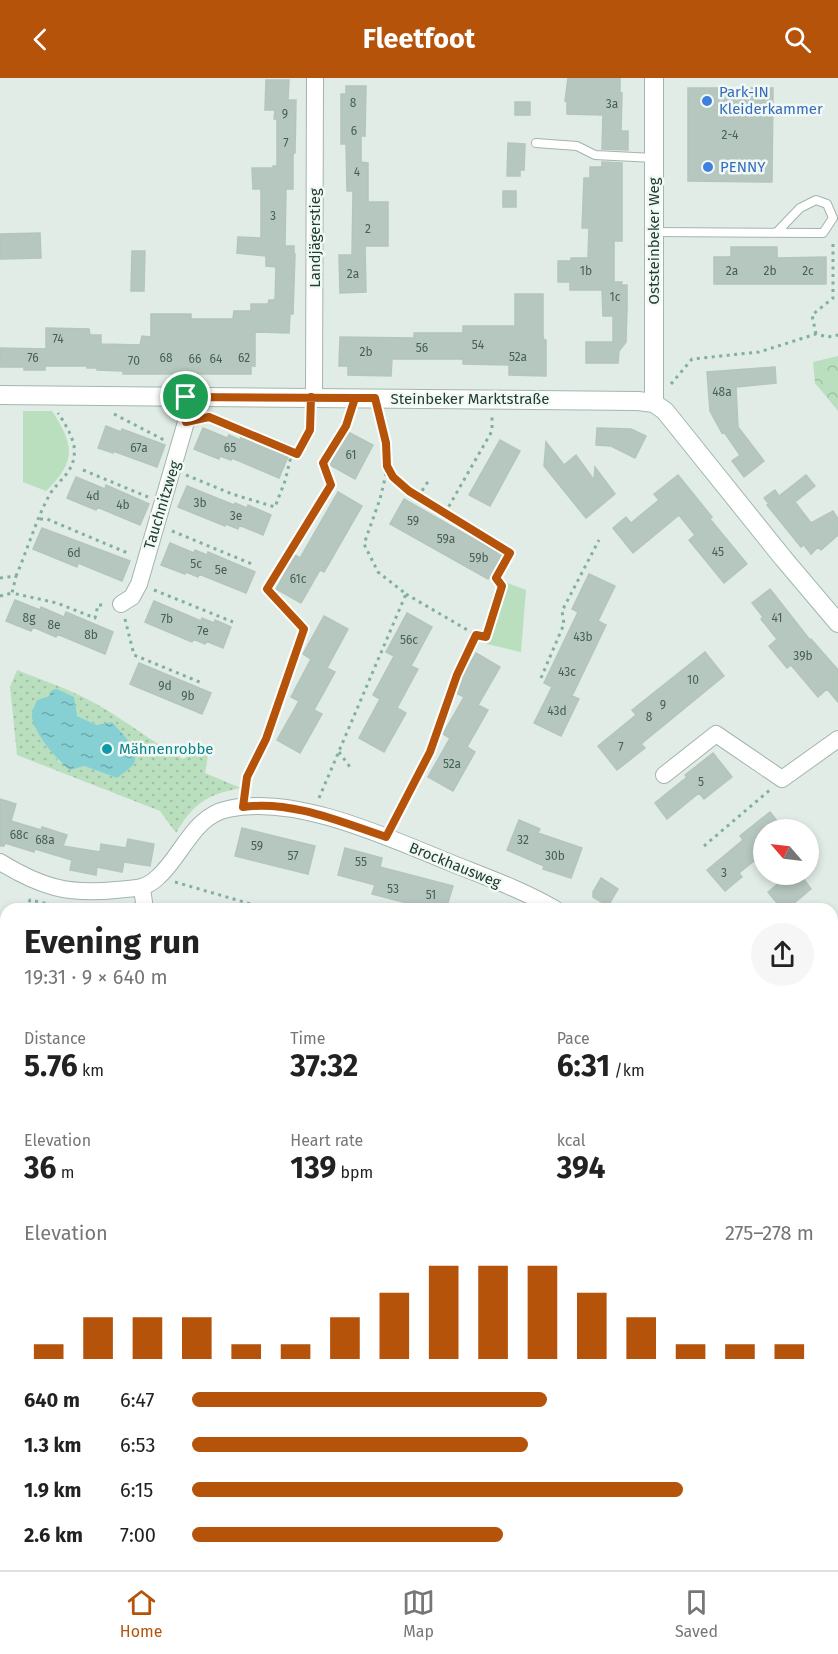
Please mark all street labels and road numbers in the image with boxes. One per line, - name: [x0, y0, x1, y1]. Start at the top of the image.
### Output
- street label: Oststeinbeker Weg: [645, 177, 663, 304]
- street label: Landjägerstieg: [306, 188, 324, 288]
- street label: Steinbeker Marktstraße: [391, 390, 549, 408]
- street label: Tauchnitzweg: [140, 458, 184, 551]
- street label: Brockhausweg: [406, 838, 504, 892]

